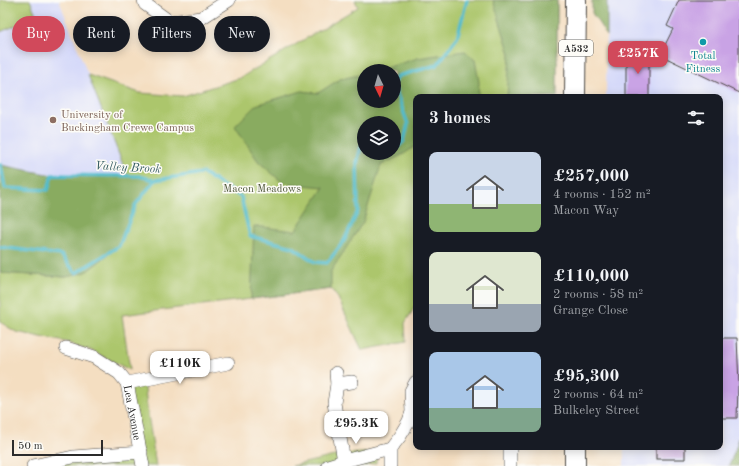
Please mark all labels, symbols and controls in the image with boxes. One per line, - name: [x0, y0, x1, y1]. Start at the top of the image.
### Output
- chip: Buy: [12, 16, 65, 52]
- chip: Rent: [73, 16, 130, 52]
- chip: Filters: [138, 16, 206, 52]
- chip: New: [214, 16, 270, 52]
- marker: Total Fitness: [698, 37, 708, 47]
- road number: A532: [559, 40, 593, 56]
- pin: £257K: [610, 41, 666, 75]
- text: £257K: [617, 47, 659, 60]
- place label: Total Fitness: [686, 51, 721, 75]
- north arrow: [357, 64, 401, 108]
- map controls: [357, 64, 401, 160]
- icon: filters: [685, 107, 707, 129]
- place label: University of Buckingham Crewe Campus: [61, 110, 194, 134]
- text: 3 homes: [429, 110, 491, 127]
- marker: University of Buckingham Crewe Campus: [48, 115, 58, 125]
- button: layers: [357, 116, 401, 160]
- water label: Valley Brook: [95, 160, 161, 176]
- icon: home: [461, 168, 509, 216]
- text: £257,000: [553, 168, 629, 185]
- park label: Macon Meadows: [223, 184, 301, 195]
- text: 4 rooms · 152 m²: [553, 188, 651, 201]
- text: Macon Way: [553, 204, 619, 217]
- icon: home: [461, 268, 509, 316]
- text: £110,000: [553, 268, 629, 285]
- text: 2 rooms · 58 m²: [553, 288, 643, 301]
- text: Grange Close: [553, 304, 628, 317]
- pin: £110K: [152, 351, 208, 385]
- text: £110K: [159, 357, 201, 370]
- icon: home: [461, 368, 509, 416]
- text: £95,300: [553, 368, 619, 385]
- street label: Lea Avenue: [121, 384, 142, 441]
- text: 2 rooms · 64 m²: [553, 388, 643, 401]
- text: Bulkeley Street: [553, 404, 640, 417]
- pin: £95.3K: [323, 411, 389, 445]
- text: £95.3K: [333, 417, 379, 430]
- scale bar: [12, 438, 103, 457]
- text: 50 m: [18, 441, 43, 452]

